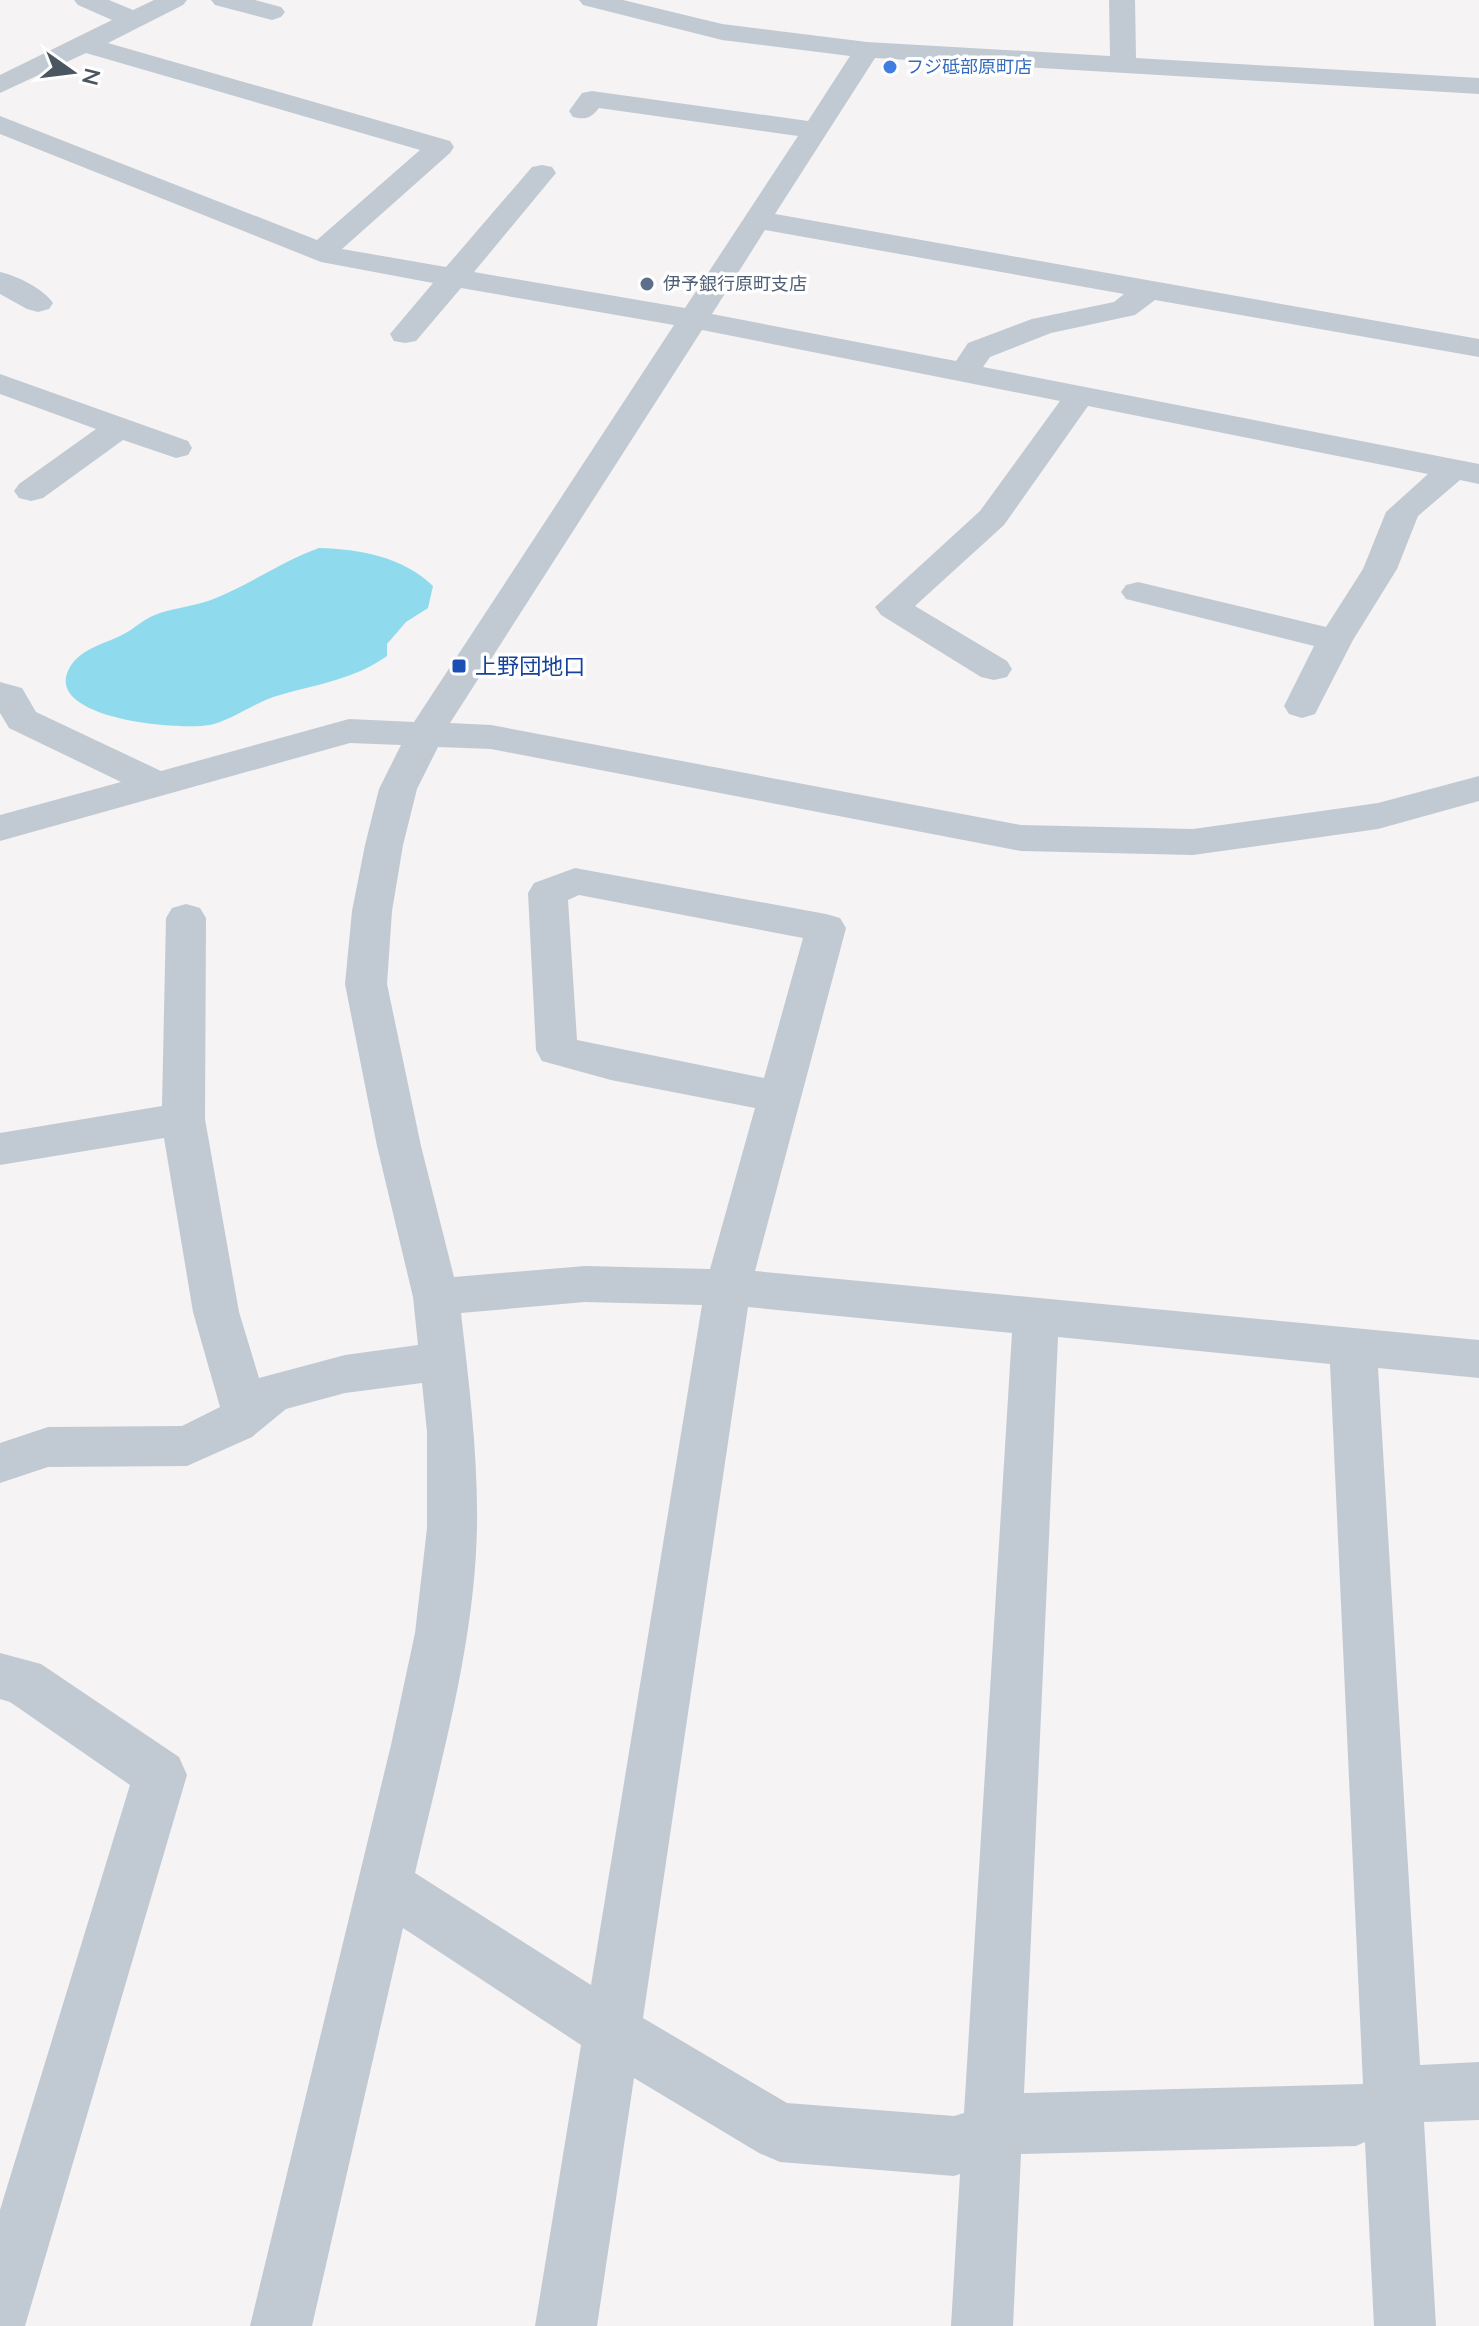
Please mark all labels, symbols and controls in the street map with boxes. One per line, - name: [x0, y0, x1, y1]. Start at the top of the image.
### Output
- north arrow: [32, 32, 112, 112]
- place label: フジ砥部原町店: [906, 55, 1032, 78]
- marker: フジ砥部原町店: [881, 58, 899, 76]
- text: N: [76, 65, 107, 88]
- place label: 伊予銀行原町支店: [663, 272, 807, 295]
- marker: 伊予銀行原町支店: [638, 275, 656, 293]
- place label: 上野団地口: [475, 652, 585, 680]
- marker: 上野団地口: [450, 657, 468, 675]

